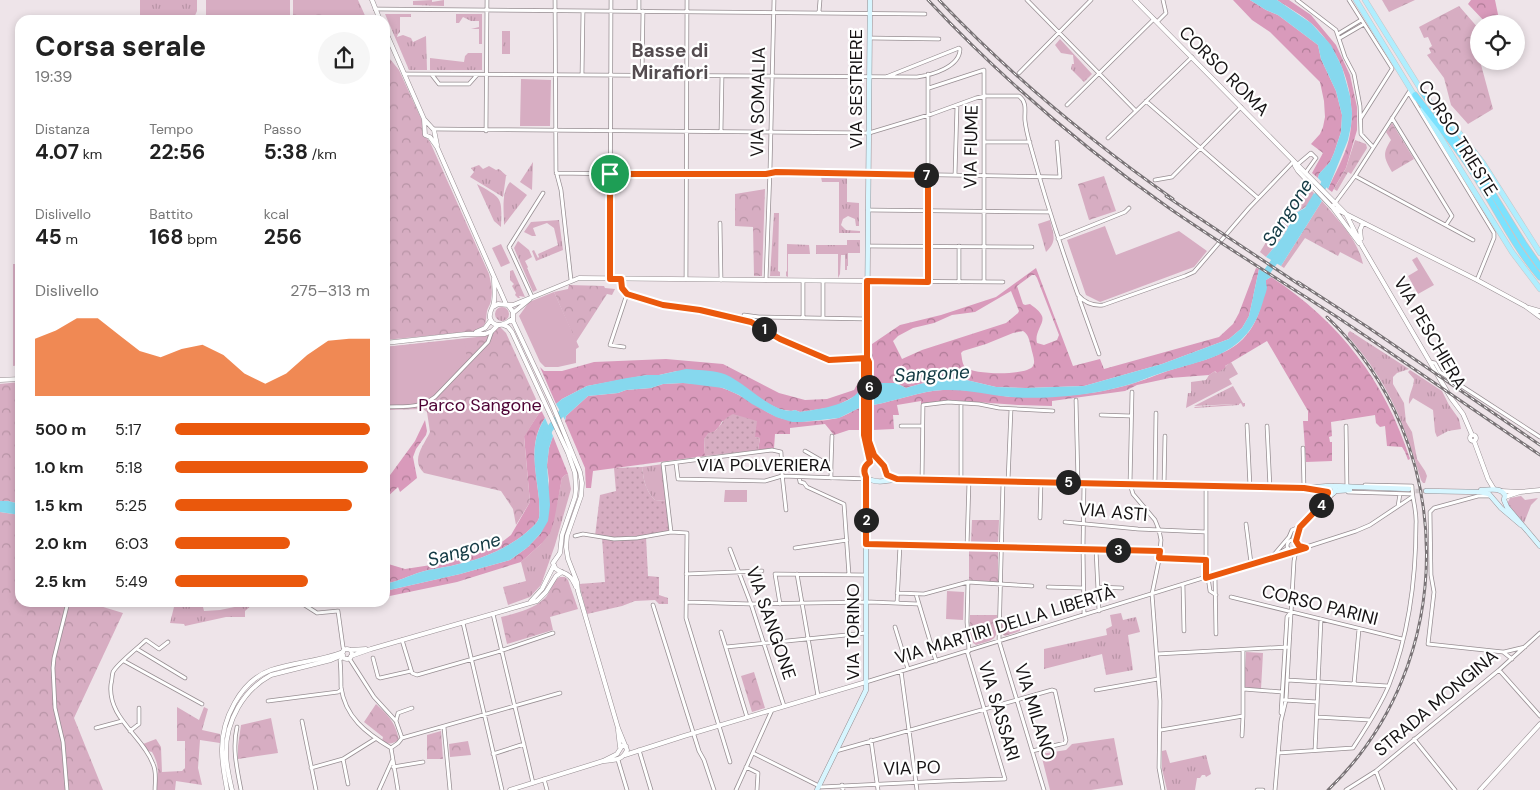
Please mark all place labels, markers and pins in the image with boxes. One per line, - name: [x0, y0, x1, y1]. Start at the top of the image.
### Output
- pin: [589, 153, 631, 195]
- pin: 7: [914, 162, 938, 188]
- pin: 1: [752, 316, 776, 342]
- pin: 6: [856, 374, 882, 400]
- pin: 5: [1056, 470, 1080, 494]
- pin: 4: [1308, 492, 1334, 518]
- pin: 2: [854, 508, 878, 532]
- pin: 3: [1106, 538, 1130, 562]

